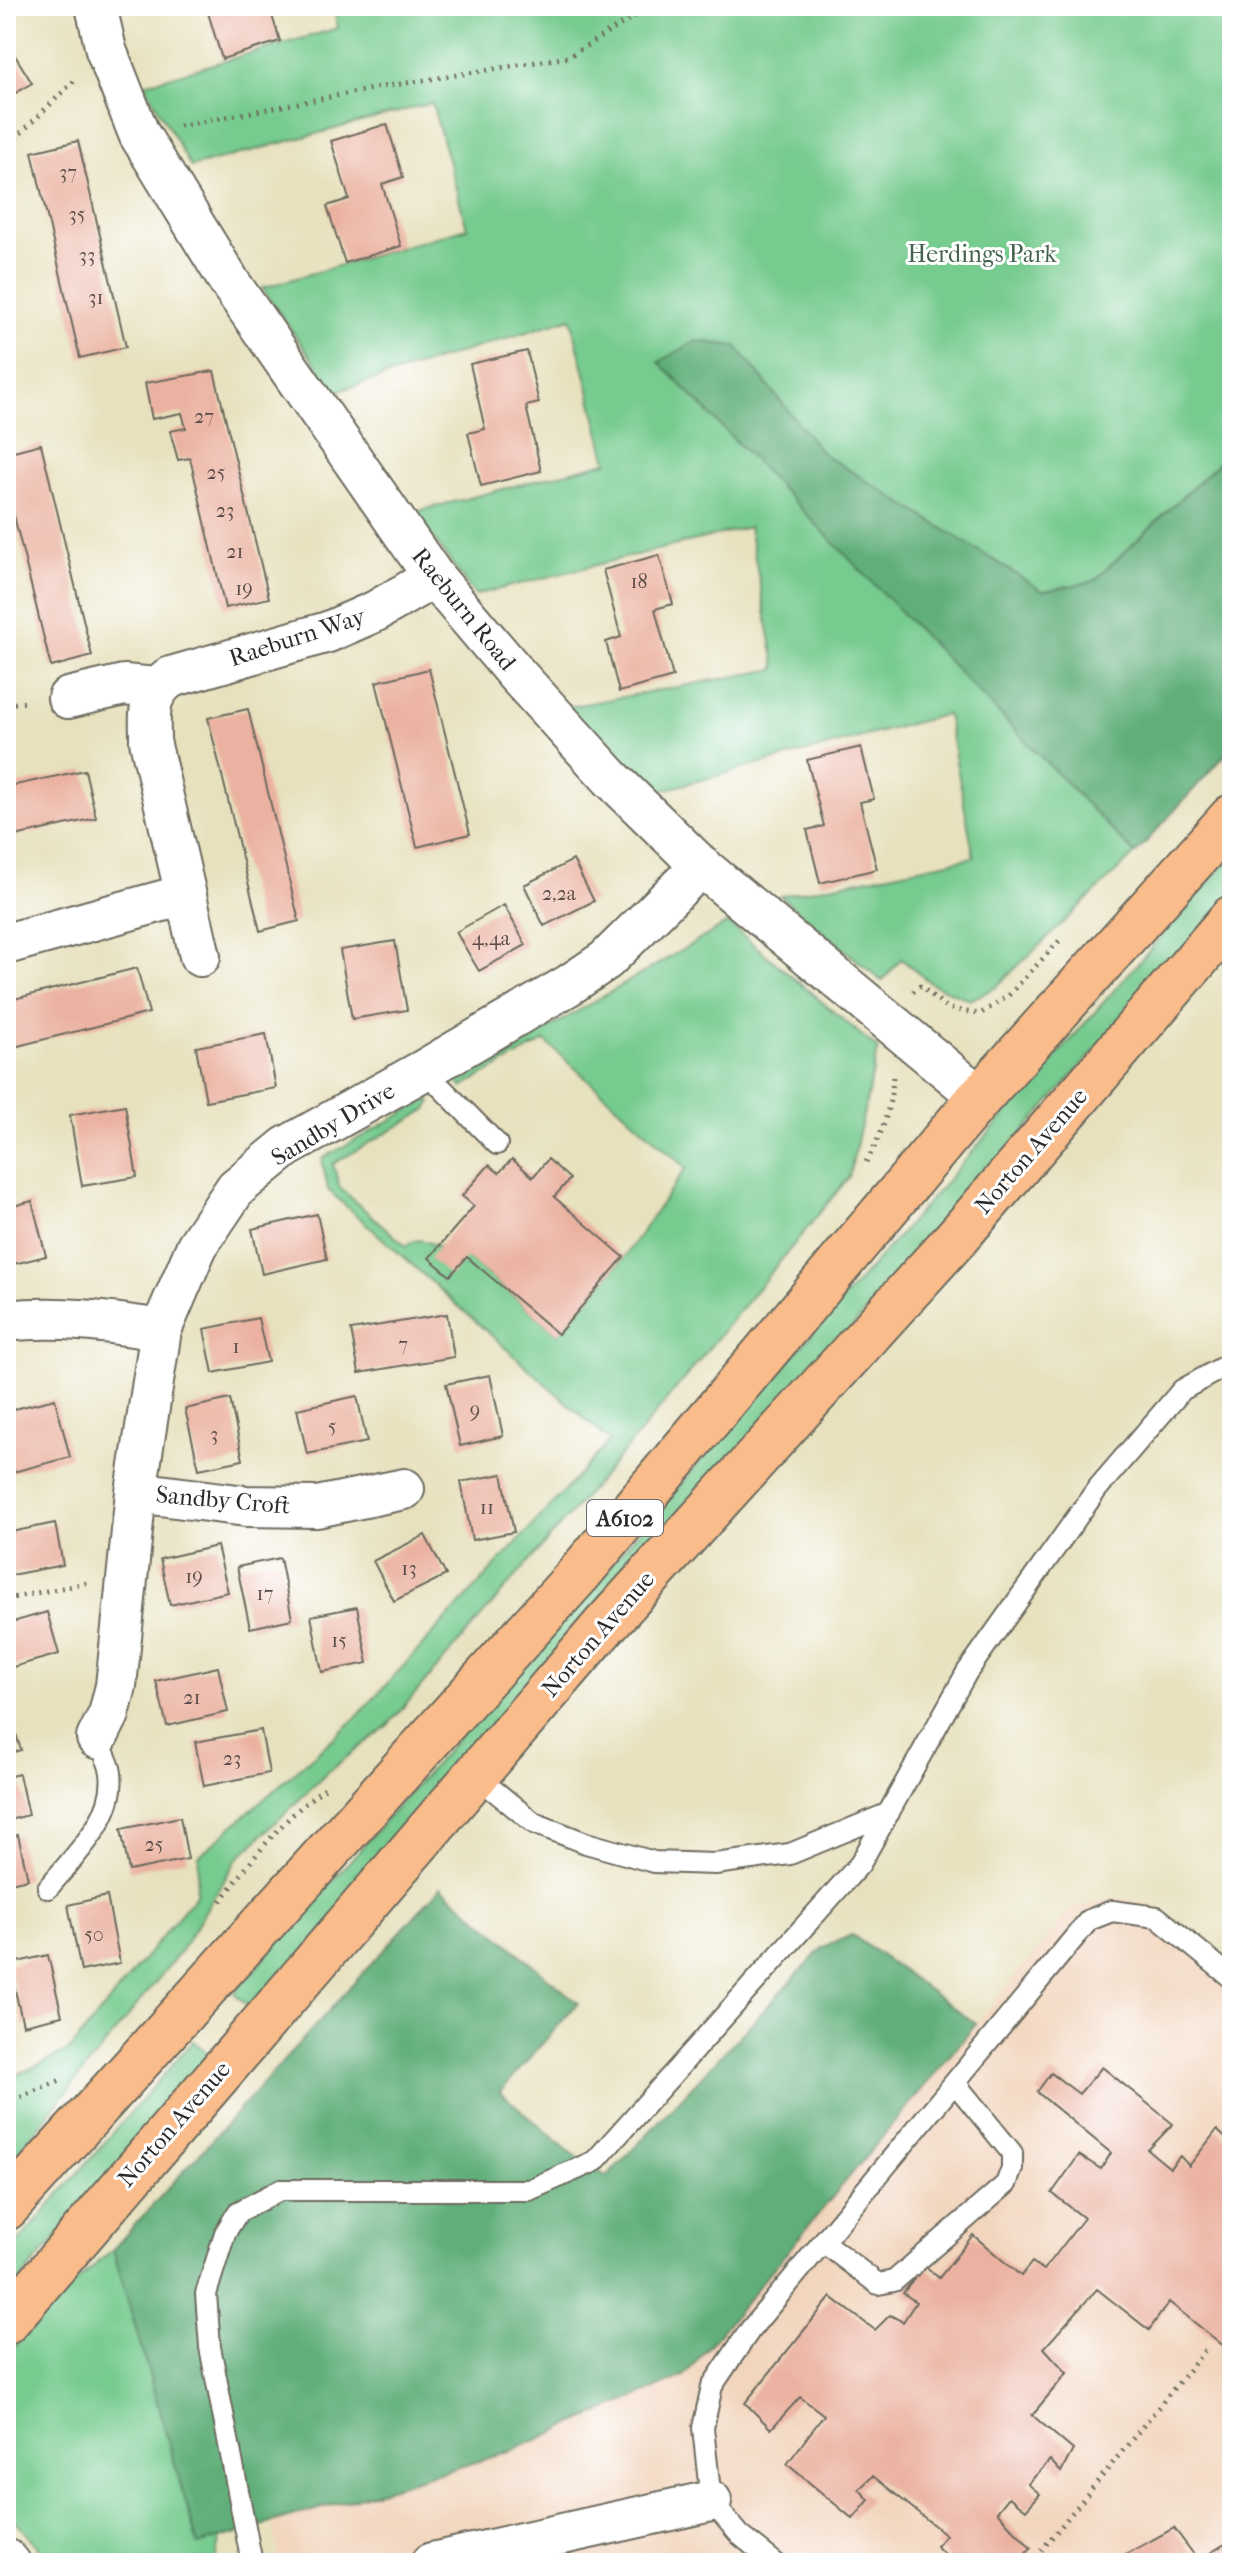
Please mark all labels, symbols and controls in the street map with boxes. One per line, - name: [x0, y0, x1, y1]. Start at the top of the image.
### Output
- house number: 37: [59, 161, 77, 184]
- house number: 35: [69, 203, 85, 226]
- park label: Herdings Park: [907, 240, 1057, 268]
- house number: 33: [79, 244, 95, 267]
- house number: 31: [88, 286, 104, 309]
- house number: 27: [194, 405, 214, 428]
- house number: 25: [207, 461, 225, 484]
- house number: 23: [216, 499, 234, 522]
- house number: 21: [226, 540, 244, 563]
- street label: Raeburn Road: [406, 542, 522, 677]
- house number: 18: [630, 570, 648, 593]
- house number: 19: [235, 577, 253, 600]
- street label: Raeburn Way: [225, 601, 370, 672]
- house number: 2,2a: [542, 882, 577, 905]
- house number: 4,4a: [472, 927, 511, 950]
- street label: Sandby Drive: [266, 1076, 400, 1172]
- street label: Norton Avenue: [969, 1082, 1093, 1220]
- house number: 7: [398, 1333, 408, 1356]
- house number: 1: [232, 1335, 240, 1358]
- house number: 9: [470, 1399, 480, 1422]
- house number: 5: [328, 1415, 336, 1438]
- house number: 3: [210, 1423, 218, 1446]
- street label: Sandby Croft: [155, 1480, 292, 1520]
- house number: 11: [480, 1496, 494, 1519]
- road number: A6102: [587, 1500, 663, 1536]
- house number: 13: [401, 1557, 417, 1580]
- house number: 19: [185, 1565, 203, 1588]
- street label: Norton Avenue: [536, 1565, 660, 1703]
- house number: 17: [257, 1582, 274, 1605]
- house number: 15: [331, 1629, 347, 1652]
- house number: 21: [183, 1686, 201, 1709]
- house number: 23: [223, 1747, 241, 1770]
- house number: 25: [145, 1833, 163, 1856]
- house number: 50: [84, 1923, 104, 1946]
- street label: Norton Avenue: [112, 2055, 236, 2193]

